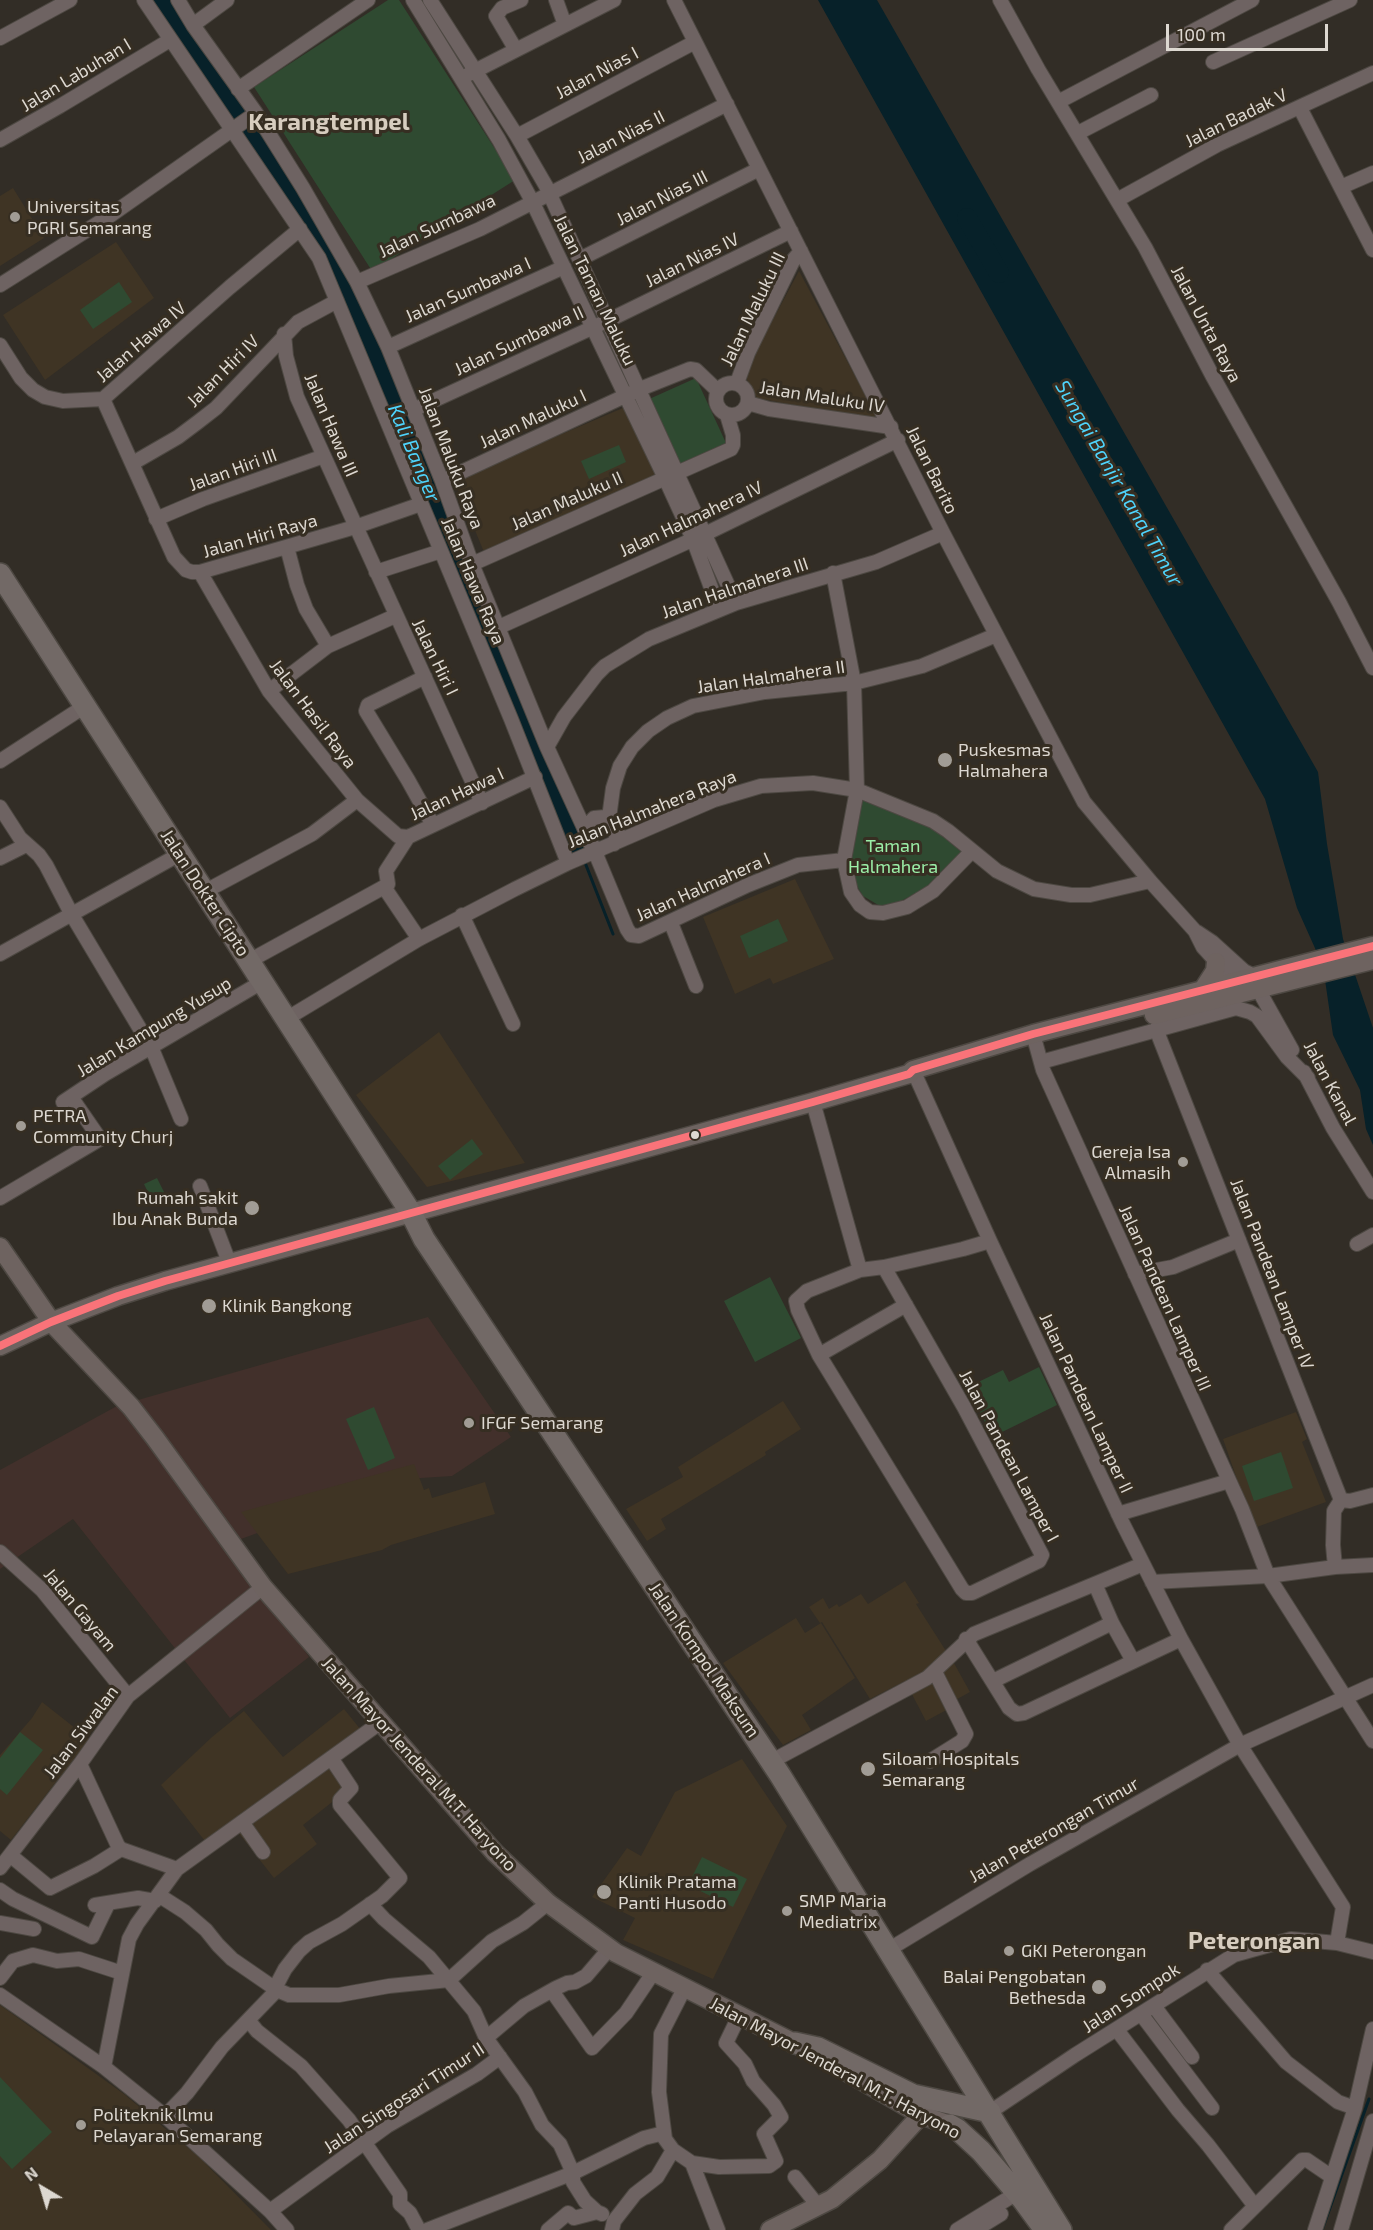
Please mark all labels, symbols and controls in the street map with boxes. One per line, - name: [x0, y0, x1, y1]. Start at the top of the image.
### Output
- scale bar: [1169, 12, 1331, 50]
- text: 100 m: [1177, 23, 1226, 45]
- street label: Jalan Labuhan I: [17, 34, 135, 116]
- street label: Jalan Nias I: [552, 42, 642, 104]
- street label: Jalan Badak V: [1181, 84, 1291, 152]
- street label: Jalan Nias II: [574, 106, 668, 168]
- district label: Karangtempel: [248, 108, 410, 136]
- street label: Jalan Nias III: [613, 166, 711, 230]
- street label: Jalan Sumbawa: [375, 189, 499, 263]
- place label: Universitas PGRI Semarang: [27, 196, 152, 238]
- marker: Universitas PGRI Semarang: [8, 210, 22, 224]
- street label: Jalan Taman Maluku: [549, 211, 641, 369]
- street label: Jalan Nias IV: [642, 228, 742, 292]
- street label: Jalan Maluku III: [716, 248, 790, 370]
- street label: Jalan Sumbawa I: [402, 253, 534, 327]
- street label: Jalan Unta Raya: [1166, 262, 1246, 386]
- street label: Jalan Hawa IV: [92, 297, 190, 387]
- street label: Jalan Sumbawa II: [451, 302, 587, 380]
- street label: Jalan Hiri IV: [182, 330, 264, 412]
- street label: Jalan Hawa III: [299, 370, 363, 480]
- street label: Jalan Maluku IV: [758, 376, 886, 418]
- water label: Sungai Banjir Kanal Timur: [1050, 376, 1188, 590]
- street label: Jalan Maluku Raya: [414, 384, 488, 532]
- street label: Jalan Maluku I: [476, 385, 590, 453]
- water label: Kali Banger: [383, 401, 445, 505]
- street label: Jalan Barito: [901, 422, 963, 518]
- street label: Jalan Hiri III: [186, 444, 280, 496]
- street label: Jalan Maluku II: [508, 467, 626, 535]
- street label: Jalan Halmahera IV: [616, 476, 766, 562]
- street label: Jalan Hiri Raya: [200, 509, 320, 563]
- street label: Jalan Hawa Raya: [436, 514, 510, 648]
- street label: Jalan Halmahera III: [659, 553, 811, 623]
- street label: Jalan Hiri I: [407, 615, 463, 699]
- street label: Jalan Hasil Raya: [265, 655, 361, 773]
- street label: Jalan Halmahera II: [696, 656, 846, 698]
- place label: Puskesmas Halmahera: [958, 739, 1051, 782]
- marker: Puskesmas Halmahera: [936, 751, 954, 769]
- street label: Jalan Hawa I: [407, 763, 507, 825]
- street label: Jalan Halmahera Raya: [564, 765, 740, 853]
- street label: Jalan Dokter Cipto: [156, 825, 254, 961]
- park label: Taman Halmahera: [848, 835, 938, 878]
- street label: Jalan Halmahera I: [633, 848, 773, 926]
- street label: Jalan Kampung Yusup: [73, 972, 235, 1082]
- street label: Jalan Kanal: [1299, 1037, 1361, 1129]
- place label: PETRA Community Churj: [33, 1105, 173, 1148]
- marker: PETRA Community Churj: [14, 1119, 28, 1133]
- unlabelled marker: [689, 1129, 701, 1141]
- place label: Gereja Isa Almasih: [1091, 1141, 1171, 1184]
- marker: Gereja Isa Almasih: [1176, 1155, 1190, 1169]
- street label: Jalan Pandean Lamper IV: [1226, 1175, 1318, 1373]
- place label: Rumah sakit Ibu Anak Bunda: [112, 1187, 238, 1230]
- marker: Rumah sakit Ibu Anak Bunda: [243, 1199, 261, 1217]
- street label: Jalan Pandean Lamper III: [1114, 1202, 1216, 1394]
- place label: Klinik Bangkong: [222, 1295, 352, 1317]
- marker: Klinik Bangkong: [200, 1297, 218, 1315]
- street label: Jalan Pandean Lamper II: [1035, 1309, 1137, 1497]
- street label: Jalan Pandean Lamper I: [954, 1366, 1064, 1546]
- place label: IFGF Semarang: [481, 1412, 603, 1434]
- marker: IFGF Semarang: [462, 1416, 476, 1430]
- street label: Jalan Gayam: [39, 1564, 121, 1656]
- street label: Jalan Kompol Maksum: [644, 1578, 764, 1742]
- street label: Jalan Mayor Jenderal M.T. Haryono: [317, 1652, 521, 1876]
- street label: Jalan Siwalan: [39, 1681, 123, 1783]
- place label: Siloam Hospitals Semarang: [882, 1748, 1019, 1790]
- marker: Siloam Hospitals Semarang: [859, 1760, 877, 1778]
- street label: Jalan Peterongan Timur: [965, 1773, 1143, 1887]
- place label: Klinik Pratama Panti Husodo: [618, 1871, 737, 1914]
- marker: Klinik Pratama Panti Husodo: [595, 1883, 613, 1901]
- place label: SMP Maria Mediatrix: [799, 1890, 887, 1932]
- marker: SMP Maria Mediatrix: [780, 1904, 794, 1918]
- district label: Peterongan: [1188, 1927, 1320, 1955]
- place label: GKI Peterongan: [1021, 1940, 1146, 1962]
- marker: GKI Peterongan: [1002, 1944, 1016, 1958]
- street label: Jalan Sompok: [1078, 1959, 1184, 2037]
- place label: Balai Pengobatan Bethesda: [943, 1966, 1086, 2008]
- marker: Balai Pengobatan Bethesda: [1090, 1978, 1108, 1996]
- street label: Jalan Mayor Jenderal M.T. Haryono: [706, 1993, 964, 2143]
- street label: Jalan Singosari Timur II: [320, 2038, 488, 2158]
- place label: Politeknik Ilmu Pelayaran Semarang: [93, 2104, 262, 2146]
- marker: Politeknik Ilmu Pelayaran Semarang: [74, 2118, 88, 2132]
- north arrow: [12, 2158, 72, 2218]
- text: N: [20, 2162, 41, 2184]

